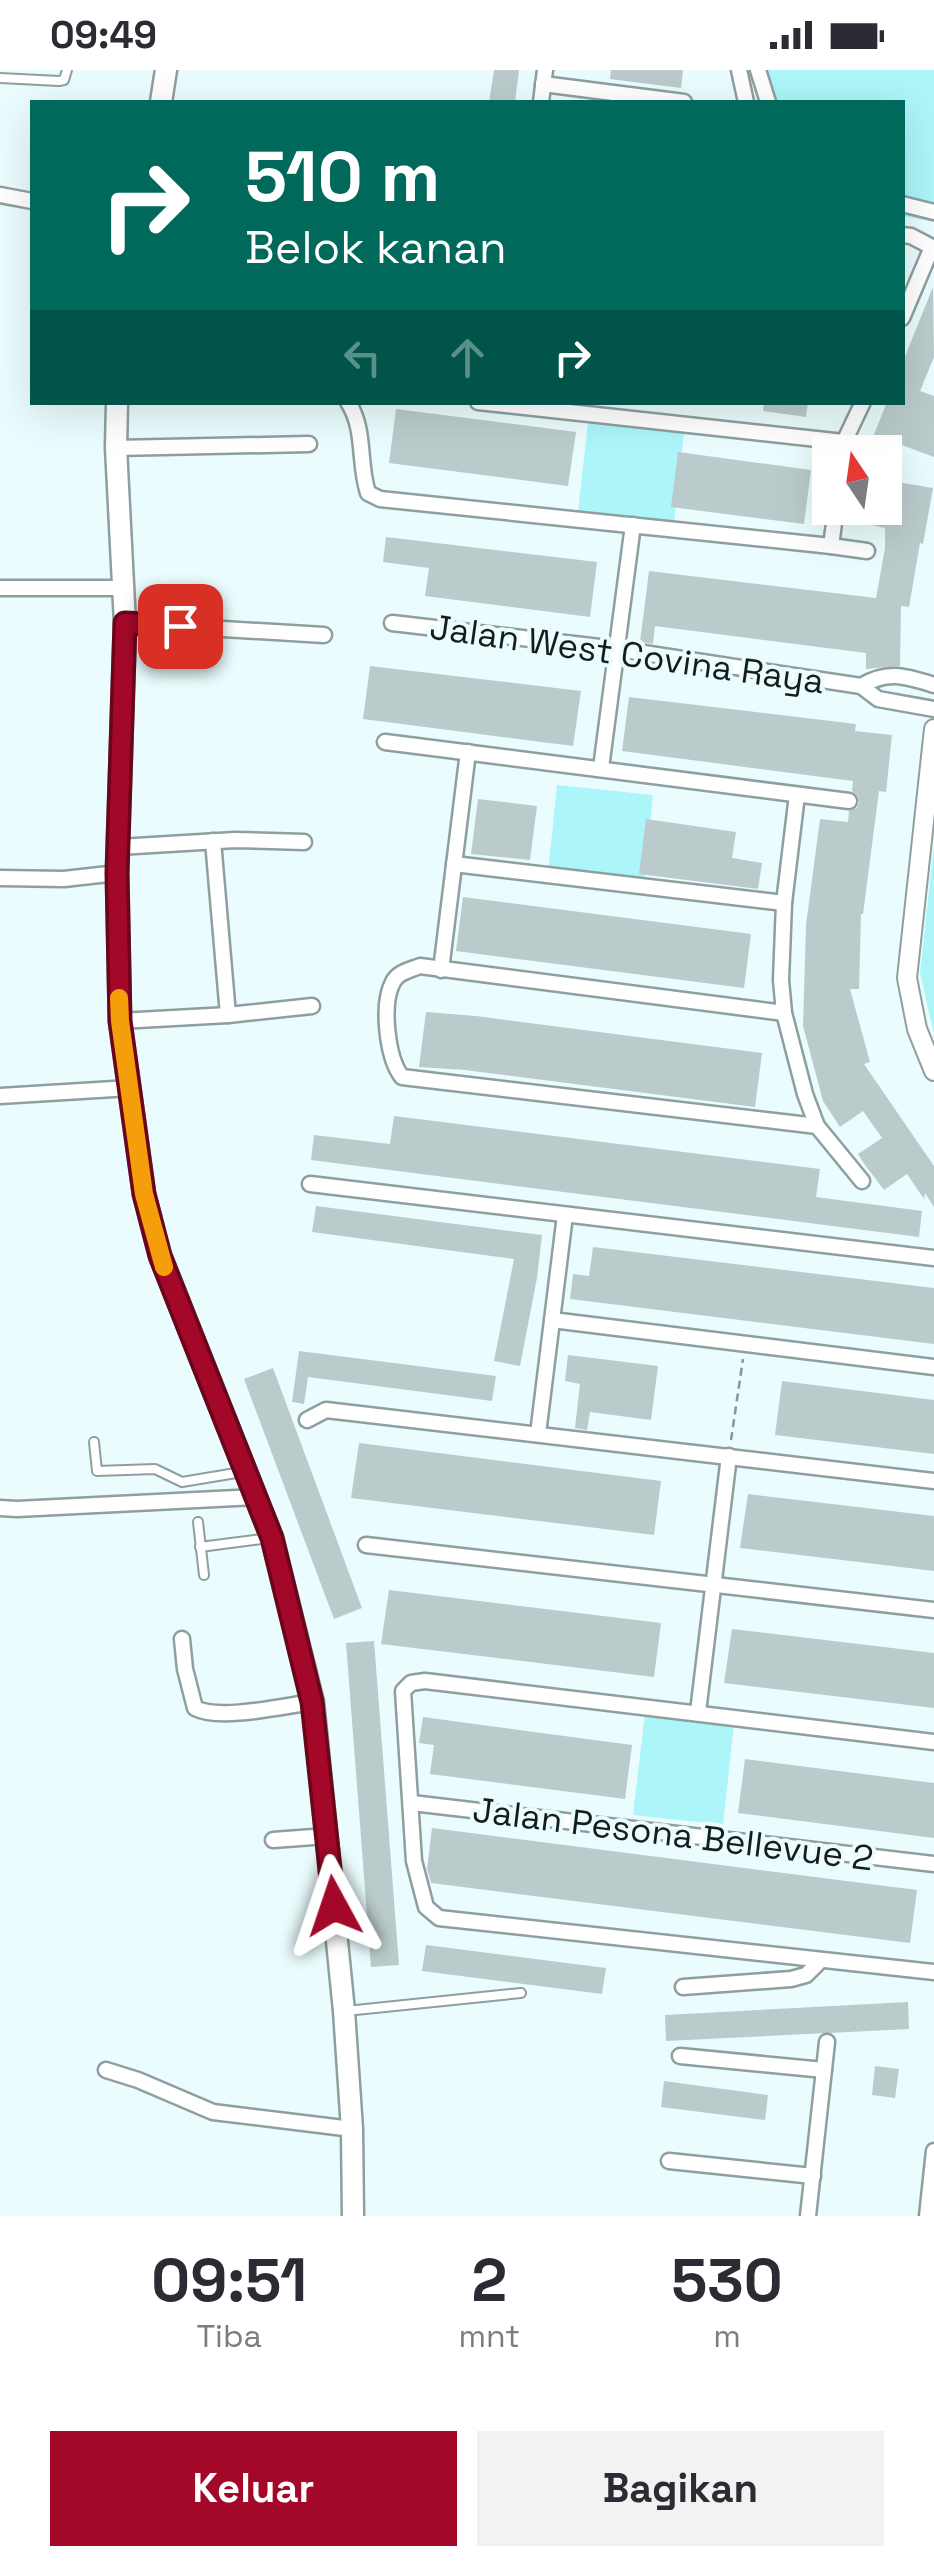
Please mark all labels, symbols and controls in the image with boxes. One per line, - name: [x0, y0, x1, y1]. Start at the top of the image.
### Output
- text: 09:49: [50, 11, 157, 59]
- text: 510 m: [245, 132, 440, 221]
- icon: right: [80, 140, 210, 270]
- text: Belok kanan: [245, 219, 507, 276]
- icon: left: [335, 330, 390, 385]
- icon: ahead: [440, 330, 495, 385]
- icon: right: [545, 330, 600, 385]
- north arrow: [812, 435, 902, 525]
- map controls: [812, 435, 902, 525]
- pin: [138, 584, 223, 669]
- icon: arrive: [153, 599, 208, 654]
- street label: Jalan West Covina Raya: [427, 605, 827, 703]
- street label: Jalan Pesona Bellevue 2: [470, 1788, 876, 1880]
- position arrow: [282, 1854, 386, 1958]
- text: 09:51: [151, 2242, 307, 2319]
- text: 2: [471, 2242, 507, 2319]
- text: 530: [671, 2242, 783, 2319]
- text: Tiba: [197, 2316, 262, 2356]
- text: mnt: [459, 2316, 520, 2356]
- text: m: [713, 2316, 741, 2356]
- button: Keluar: [50, 2431, 457, 2546]
- button: Bagikan: [477, 2431, 884, 2546]

